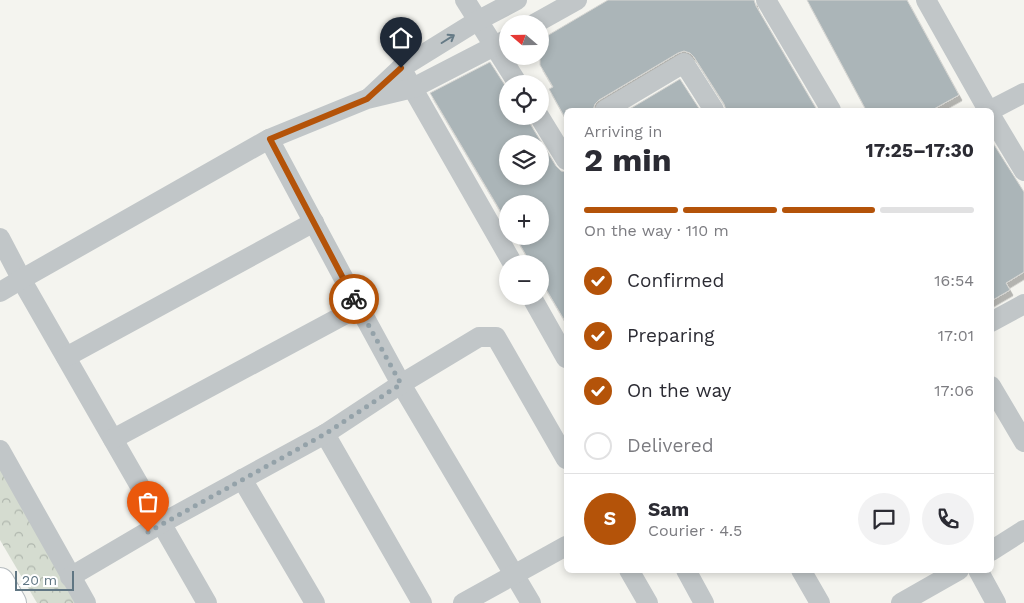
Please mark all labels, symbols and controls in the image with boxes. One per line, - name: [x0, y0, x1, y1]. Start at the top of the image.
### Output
- north arrow: [499, 15, 549, 65]
- map controls: [499, 15, 549, 305]
- pin: [380, 17, 422, 68]
- icon: home: [387, 24, 415, 52]
- one-way arrow: [441, 34, 455, 44]
- button: locate: [499, 75, 549, 125]
- text: Arriving in: [584, 122, 662, 141]
- button: layers: [499, 135, 549, 185]
- text: 17:25–17:30: [865, 139, 974, 162]
- text: 2 min: [584, 141, 672, 179]
- button: +: [499, 195, 549, 245]
- text: On the way · 110 m: [584, 221, 729, 240]
- button: −: [499, 255, 549, 305]
- icon: check: [584, 267, 612, 295]
- text: Confirmed: [627, 269, 724, 292]
- text: 16:54: [934, 271, 974, 290]
- courier: [329, 274, 379, 324]
- icon: bike: [340, 285, 368, 313]
- icon: check: [584, 322, 612, 350]
- text: Preparing: [627, 324, 714, 347]
- text: 17:01: [938, 326, 974, 345]
- icon: check: [584, 377, 612, 405]
- text: On the way: [627, 379, 731, 402]
- text: 17:06: [934, 381, 974, 400]
- text: Delivered: [627, 434, 714, 457]
- pin: [127, 481, 169, 532]
- icon: bag: [134, 488, 162, 516]
- button: chat: [858, 493, 910, 545]
- button: phone: [922, 493, 974, 545]
- text: Sam: [648, 498, 689, 521]
- text: S: [604, 507, 616, 530]
- text: Courier · 4.5: [648, 521, 742, 540]
- scale bar: [15, 568, 74, 591]
- text: 20 m: [22, 572, 57, 588]

